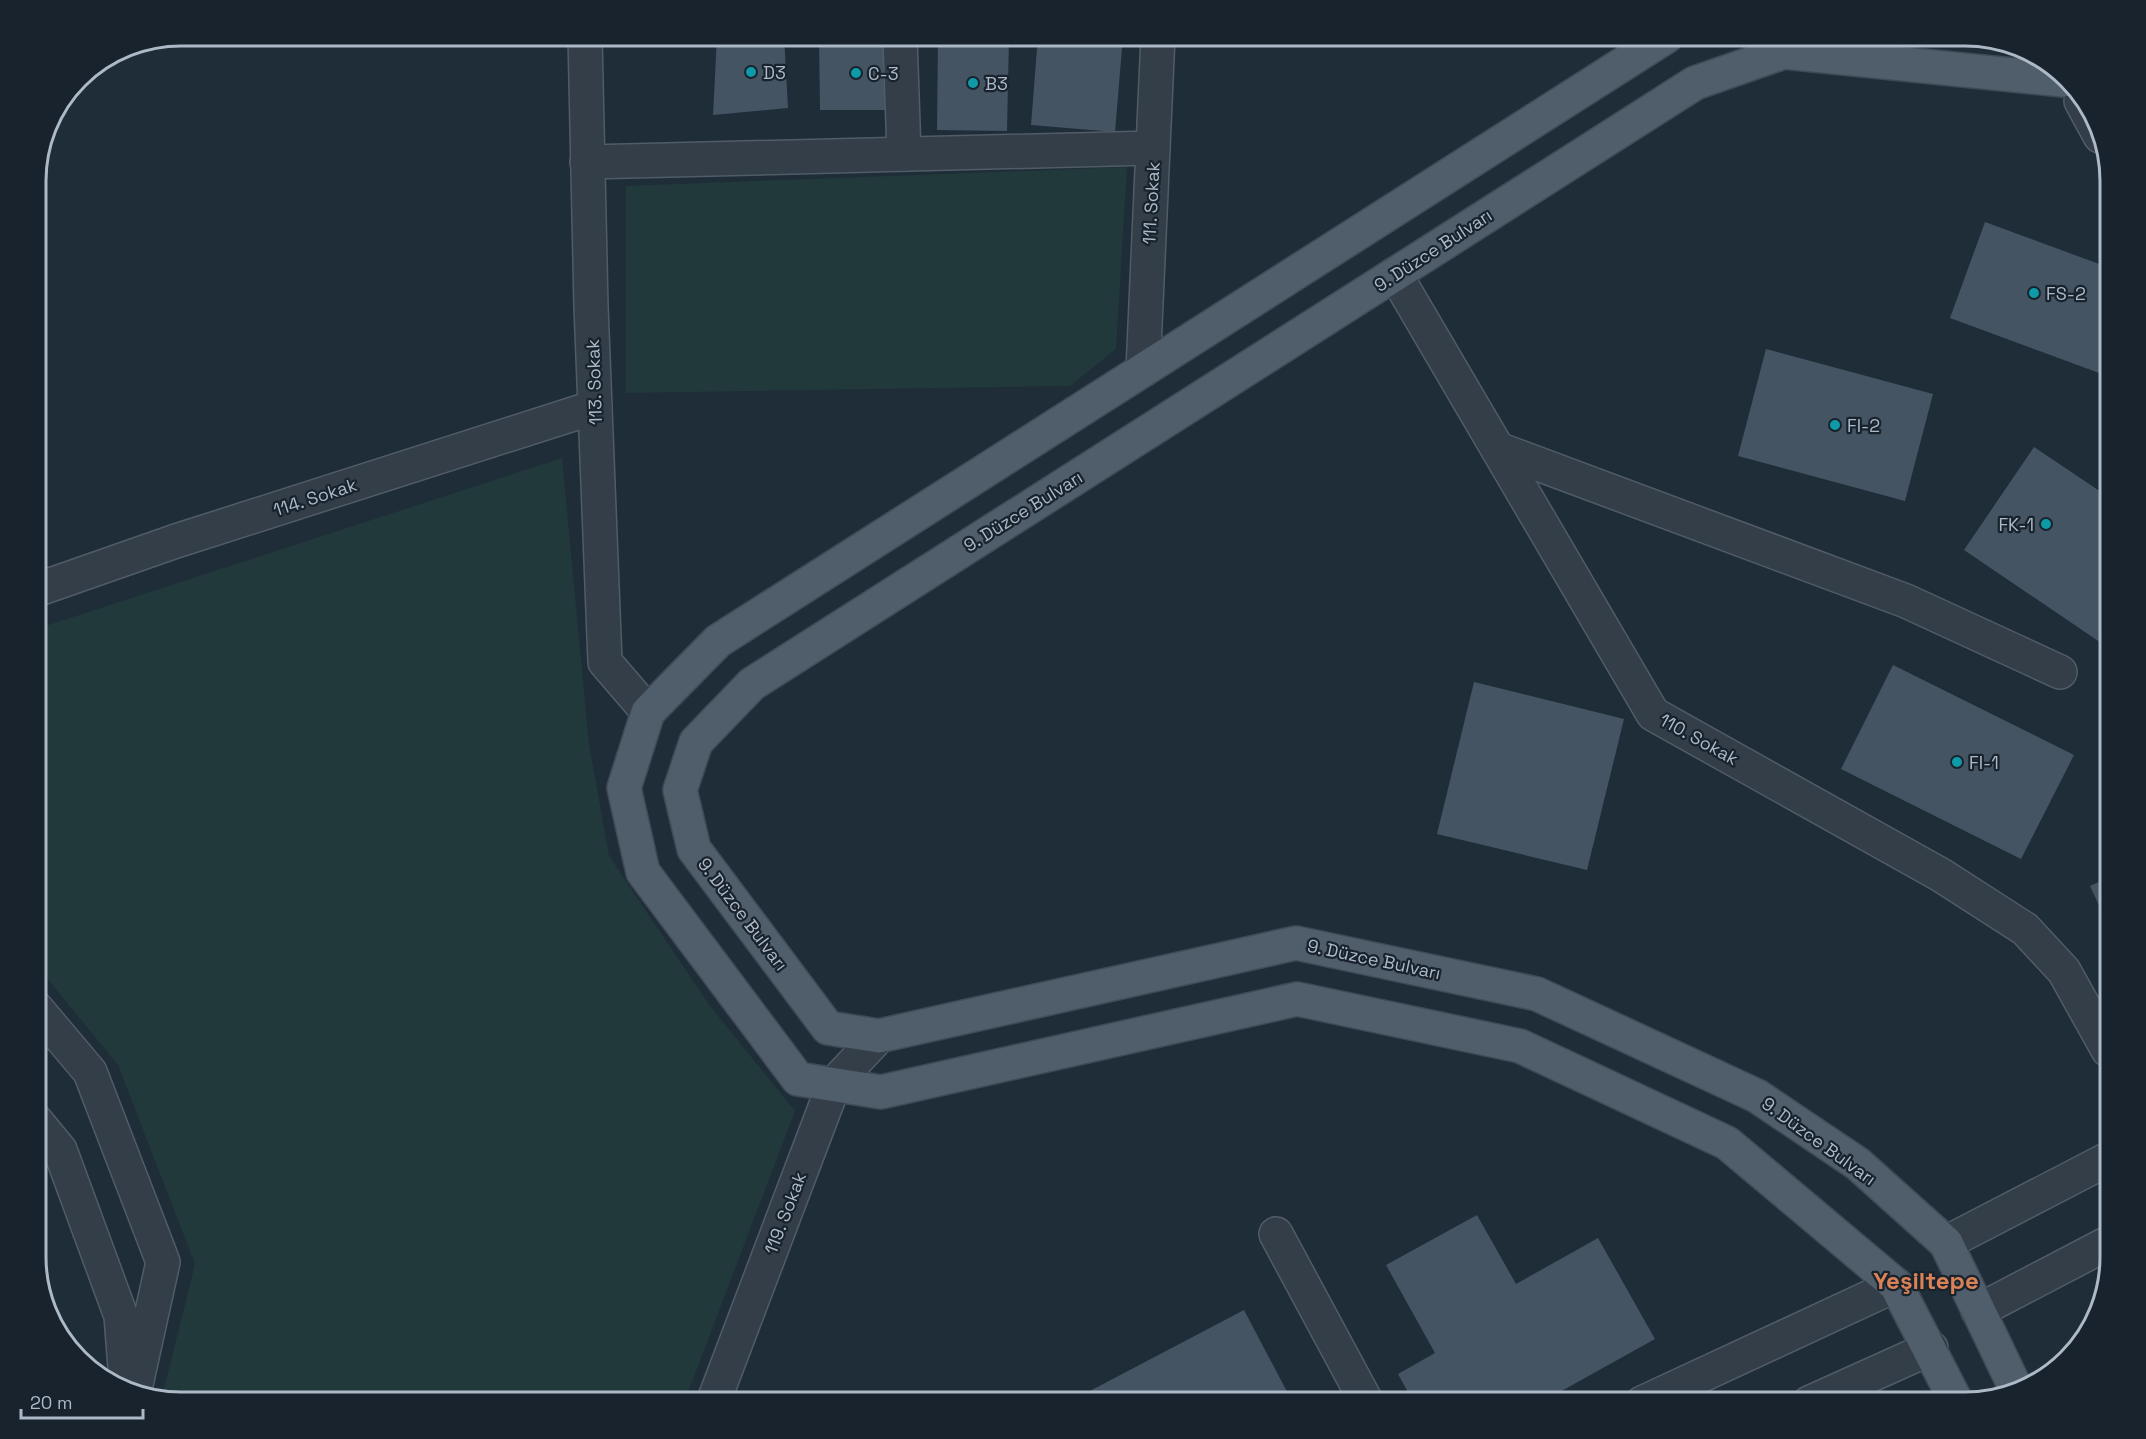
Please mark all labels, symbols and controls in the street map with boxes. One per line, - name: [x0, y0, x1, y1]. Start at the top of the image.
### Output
- place label: D3: [763, 61, 786, 84]
- place label: C-3: [868, 62, 899, 85]
- marker: D3: [744, 65, 758, 79]
- marker: C-3: [849, 66, 863, 80]
- place label: B3: [985, 72, 1008, 95]
- marker: B3: [966, 76, 980, 90]
- street label: 111. Sokak: [1137, 161, 1165, 245]
- street label: 9. Düzce Bulvarı: [1370, 203, 1496, 297]
- place label: FS-2: [2046, 282, 2086, 305]
- marker: FS-2: [2027, 286, 2041, 300]
- street label: 113. Sokak: [581, 338, 607, 425]
- place label: FI-2: [1847, 414, 1880, 437]
- marker: FI-2: [1828, 418, 1842, 432]
- street label: 9. Düzce Bulvarı: [959, 465, 1087, 557]
- street label: 114. Sokak: [270, 473, 360, 521]
- place label: FK-1: [1998, 513, 2034, 536]
- marker: FK-1: [2039, 517, 2053, 531]
- street label: 110. Sokak: [1656, 708, 1743, 770]
- place label: FI-1: [1969, 751, 1999, 774]
- marker: FI-1: [1950, 755, 1964, 769]
- street label: 9. Düzce Bulvarı: [693, 853, 793, 975]
- street label: 9. Düzce Bulvarı: [1305, 934, 1443, 984]
- street label: 9. Düzce Bulvarı: [1757, 1092, 1881, 1190]
- street label: 119. Sokak: [759, 1168, 811, 1257]
- district label: Yeşiltepe: [1873, 1265, 1979, 1296]
- scale bar: [21, 1382, 142, 1420]
- text: 20 m: [30, 1391, 73, 1414]

